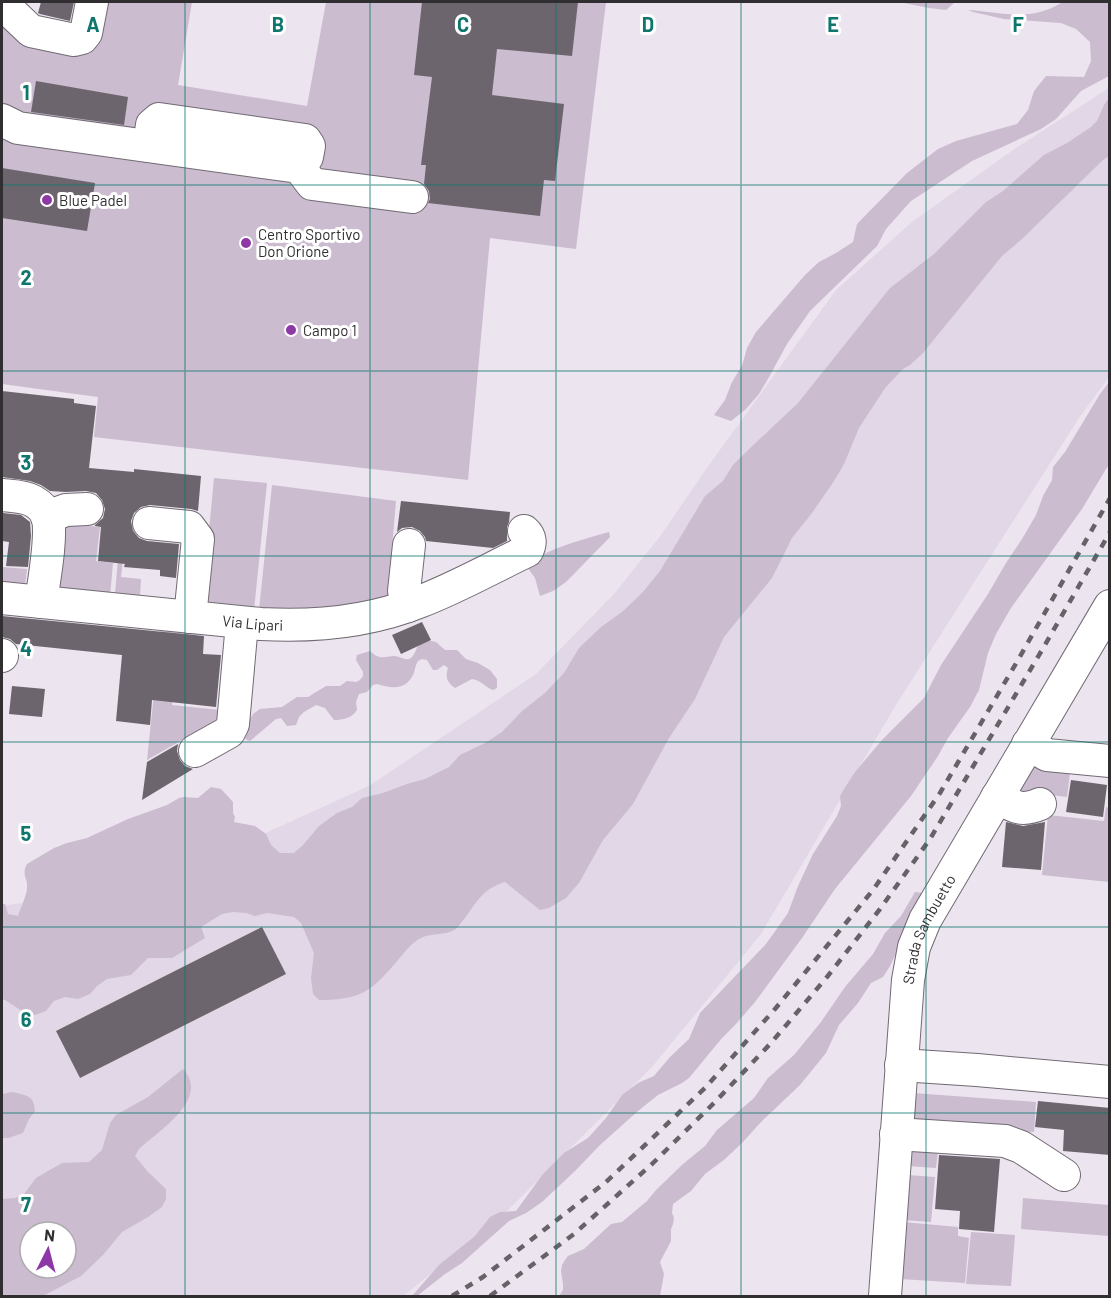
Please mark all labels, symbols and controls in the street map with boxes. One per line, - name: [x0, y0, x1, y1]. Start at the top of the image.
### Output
- text: A: [86, 12, 100, 36]
- text: B: [272, 12, 284, 36]
- text: C: [457, 12, 469, 36]
- text: D: [642, 12, 654, 36]
- text: E: [827, 12, 839, 36]
- text: F: [1012, 12, 1024, 36]
- text: 1: [22, 80, 30, 104]
- place label: Blue Padel: [59, 191, 127, 209]
- marker: Blue Padel: [40, 193, 54, 207]
- place label: Centro Sportivo Don Orione: [258, 225, 360, 260]
- marker: Centro Sportivo Don Orione: [239, 236, 253, 250]
- text: 2: [20, 265, 32, 289]
- place label: Campo 1: [303, 321, 357, 339]
- marker: Campo 1: [284, 323, 298, 337]
- text: 3: [21, 450, 31, 474]
- street label: Via Lipari: [222, 611, 283, 634]
- text: 4: [20, 636, 32, 660]
- text: 5: [21, 821, 32, 845]
- street label: Strada Sambuetto: [898, 871, 959, 985]
- text: 6: [21, 1007, 32, 1031]
- text: 7: [21, 1192, 31, 1216]
- north arrow: [18, 1220, 78, 1280]
- text: N: [43, 1225, 56, 1245]

